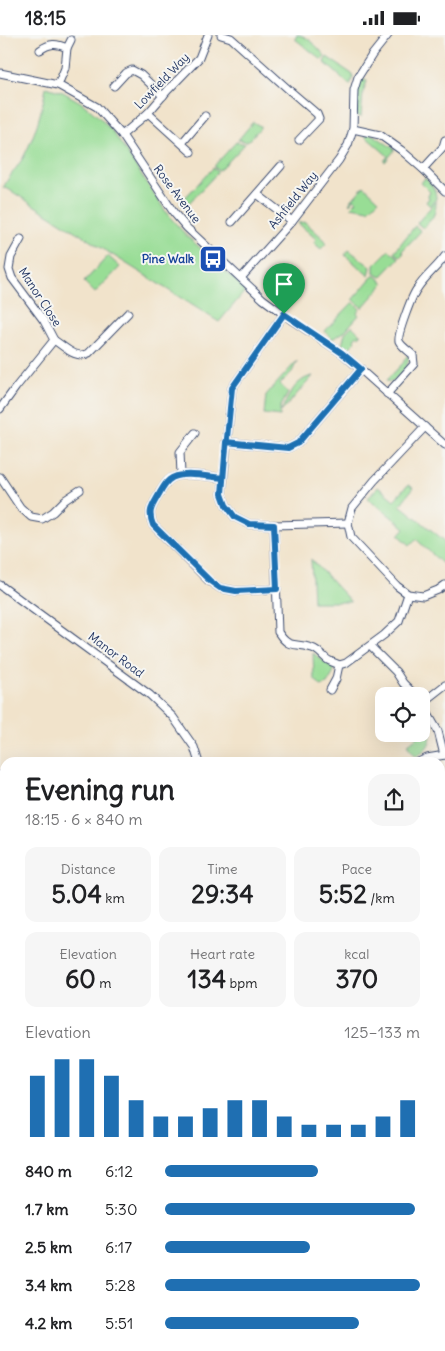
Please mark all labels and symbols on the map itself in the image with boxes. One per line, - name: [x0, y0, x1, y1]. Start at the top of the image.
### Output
- street label: Lowfield Way: [131, 49, 192, 112]
- street label: Rose Avenue: [151, 162, 204, 226]
- street label: Ashfield Way: [265, 168, 320, 232]
- bus stop icon: Pine Walk: [198, 244, 228, 274]
- place label: Pine Walk: [142, 251, 194, 266]
- pin: [263, 263, 305, 314]
- street label: Manor Close: [16, 264, 65, 329]
- street label: Manor Road: [85, 629, 147, 680]

